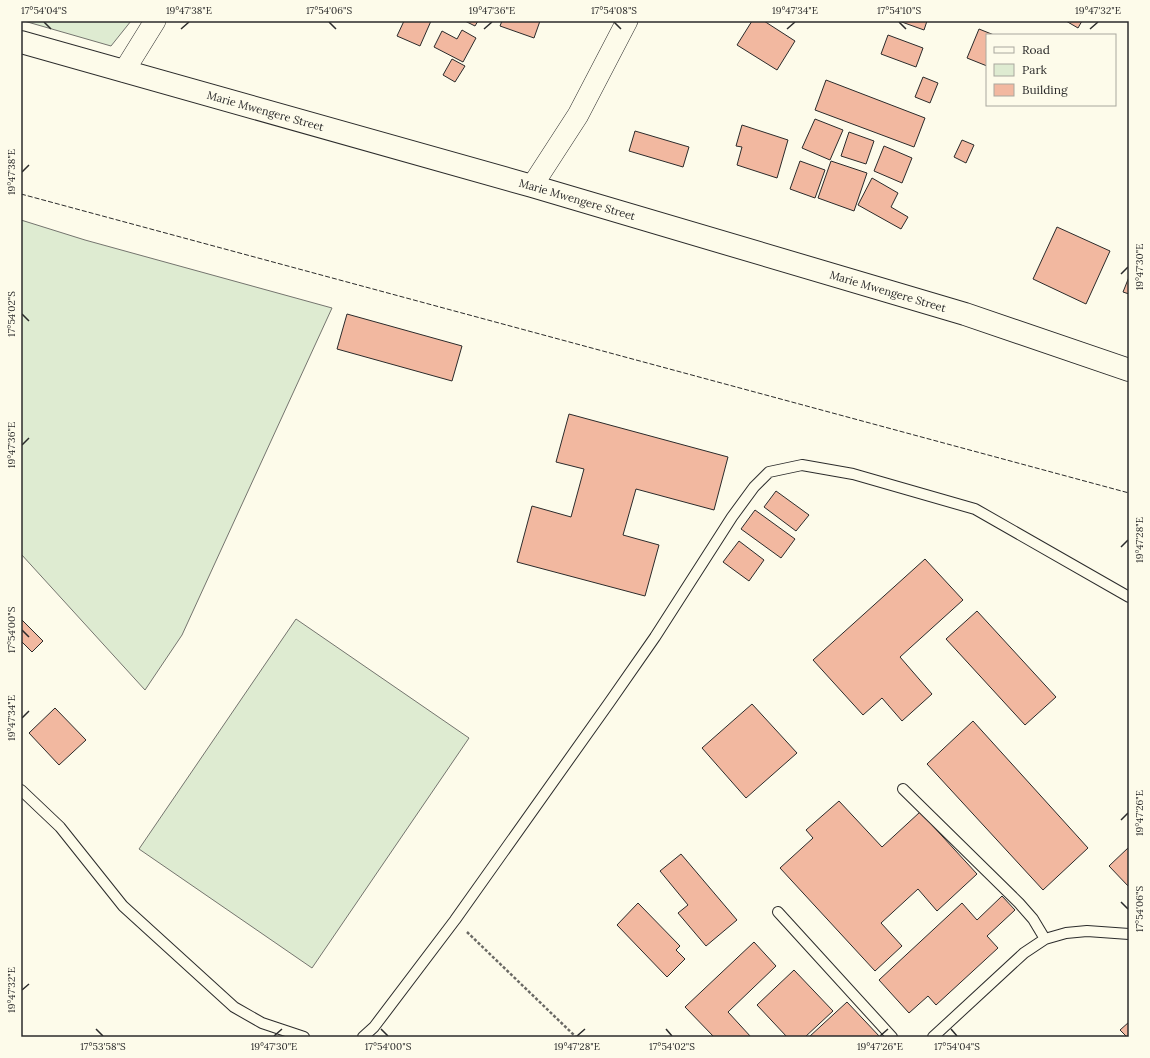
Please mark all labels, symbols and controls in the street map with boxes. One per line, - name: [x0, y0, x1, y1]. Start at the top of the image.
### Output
- text: 17°54'04"S: [21, 4, 67, 17]
- text: 19°47'38"E: [166, 4, 212, 17]
- text: 17°54'06"S: [306, 4, 352, 17]
- text: 19°47'36"E: [469, 4, 515, 17]
- text: 17°54'08"S: [591, 4, 637, 17]
- text: 19°47'34"E: [772, 4, 818, 17]
- text: 17°54'10"S: [877, 4, 921, 17]
- text: 19°47'32"E: [1075, 4, 1121, 17]
- legend: [986, 34, 1116, 106]
- text: Road: [1022, 42, 1050, 57]
- text: Park: [1022, 62, 1048, 77]
- text: Building: [1022, 82, 1068, 97]
- street label: Marie Mwengere Street: [206, 88, 326, 134]
- text: 19°47'38"E: [5, 149, 18, 195]
- street label: Marie Mwengere Street: [517, 176, 638, 223]
- text: 19°47'30"E: [1133, 244, 1146, 290]
- street label: Marie Mwengere Street: [828, 267, 948, 315]
- text: 17°54'02"S: [5, 291, 18, 337]
- text: 19°47'36"E: [5, 422, 18, 468]
- text: 19°47'28"E: [1133, 517, 1146, 563]
- text: 17°54'00"S: [5, 606, 18, 653]
- text: 19°47'34"E: [5, 695, 18, 741]
- text: 19°47'26"E: [1133, 790, 1146, 836]
- text: 17°54'06"S: [1133, 886, 1146, 932]
- text: 19°47'32"E: [5, 967, 18, 1013]
- text: 17°53'58"S: [80, 1040, 126, 1053]
- text: 19°47'30"E: [251, 1040, 297, 1053]
- text: 17°54'00"S: [365, 1040, 412, 1053]
- text: 19°47'28"E: [554, 1040, 600, 1053]
- text: 17°54'02"S: [649, 1040, 695, 1053]
- text: 19°47'26"E: [857, 1040, 903, 1053]
- text: 17°54'04"S: [934, 1040, 980, 1053]

